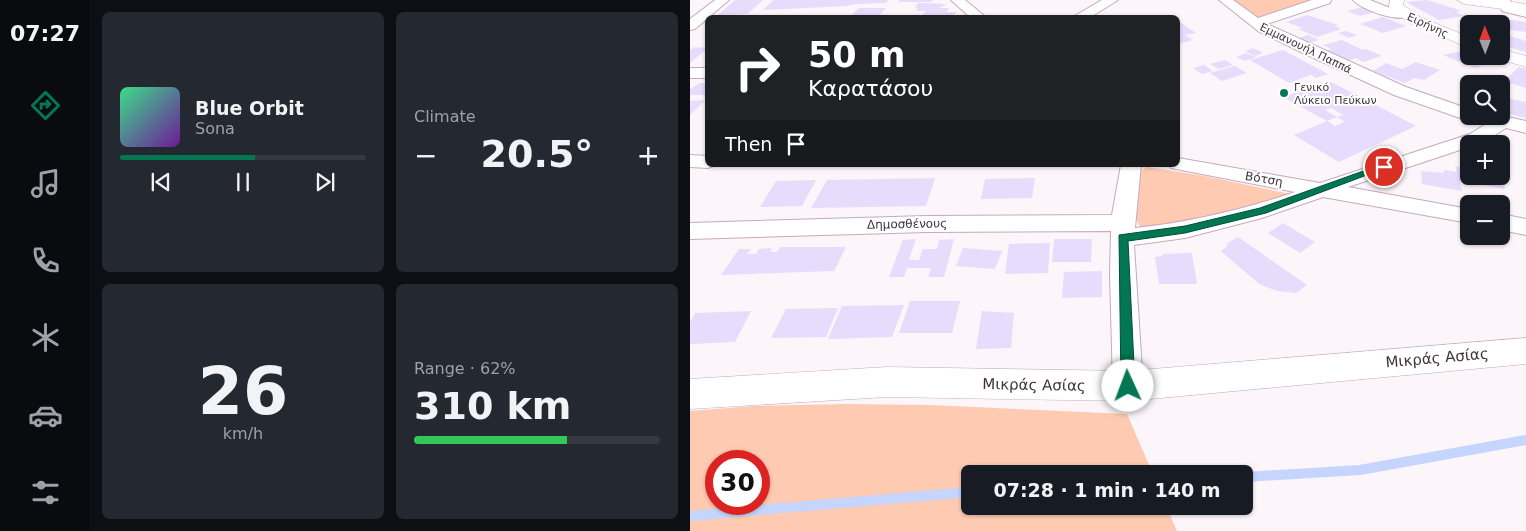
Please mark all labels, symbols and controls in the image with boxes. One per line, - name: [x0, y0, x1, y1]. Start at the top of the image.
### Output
- street label: Ειρήνης: [1405, 10, 1451, 41]
- north arrow: [1460, 15, 1510, 65]
- map controls: [1460, 15, 1510, 245]
- text: 07:27: [10, 21, 80, 46]
- street label: Εμμανουήλ Παππά: [1258, 21, 1354, 76]
- icon: right: [725, 35, 790, 100]
- text: 50 m: [808, 35, 905, 75]
- button: search: [1460, 75, 1510, 125]
- text: Καρατάσου: [808, 76, 933, 101]
- place label: Γενικό Λύκειο Πεύκων: [1294, 81, 1377, 107]
- marker: Γενικό Λύκειο Πεύκων: [1278, 87, 1290, 99]
- icon: directions: [28, 88, 63, 123]
- text: Blue Orbit: [195, 97, 304, 119]
- text: Climate: [414, 107, 476, 126]
- text: Sona: [195, 119, 235, 138]
- icon: arrive: [782, 130, 810, 158]
- text: 20.5°: [481, 132, 593, 176]
- text: Then: [725, 133, 772, 155]
- button: +: [1460, 135, 1510, 185]
- text: −: [414, 139, 437, 172]
- text: +: [637, 139, 660, 172]
- pin: [1363, 146, 1405, 188]
- icon: arrive: [1370, 153, 1398, 181]
- icon: music: [28, 166, 63, 201]
- icon: previous: [147, 168, 175, 196]
- icon: pause: [229, 168, 257, 196]
- icon: next: [311, 168, 339, 196]
- street label: Βότση: [1244, 169, 1284, 189]
- button: −: [1460, 195, 1510, 245]
- street label: Δημοσθένους: [867, 216, 947, 232]
- icon: phone: [28, 243, 63, 278]
- icon: climate: [28, 320, 63, 355]
- street label: Μικράς Ασίας: [1385, 345, 1489, 371]
- text: 26: [198, 354, 288, 429]
- text: Range · 62%: [414, 359, 516, 378]
- position arrow: [1101, 359, 1153, 411]
- street label: Μικράς Ασίας: [982, 375, 1086, 395]
- text: 310 km: [414, 384, 571, 428]
- icon: car: [28, 398, 63, 433]
- text: km/h: [223, 424, 263, 443]
- speed limit sign: 30: [705, 450, 770, 515]
- icon: filters: [28, 475, 63, 510]
- text: 07:28 · 1 min · 140 m: [993, 479, 1221, 501]

